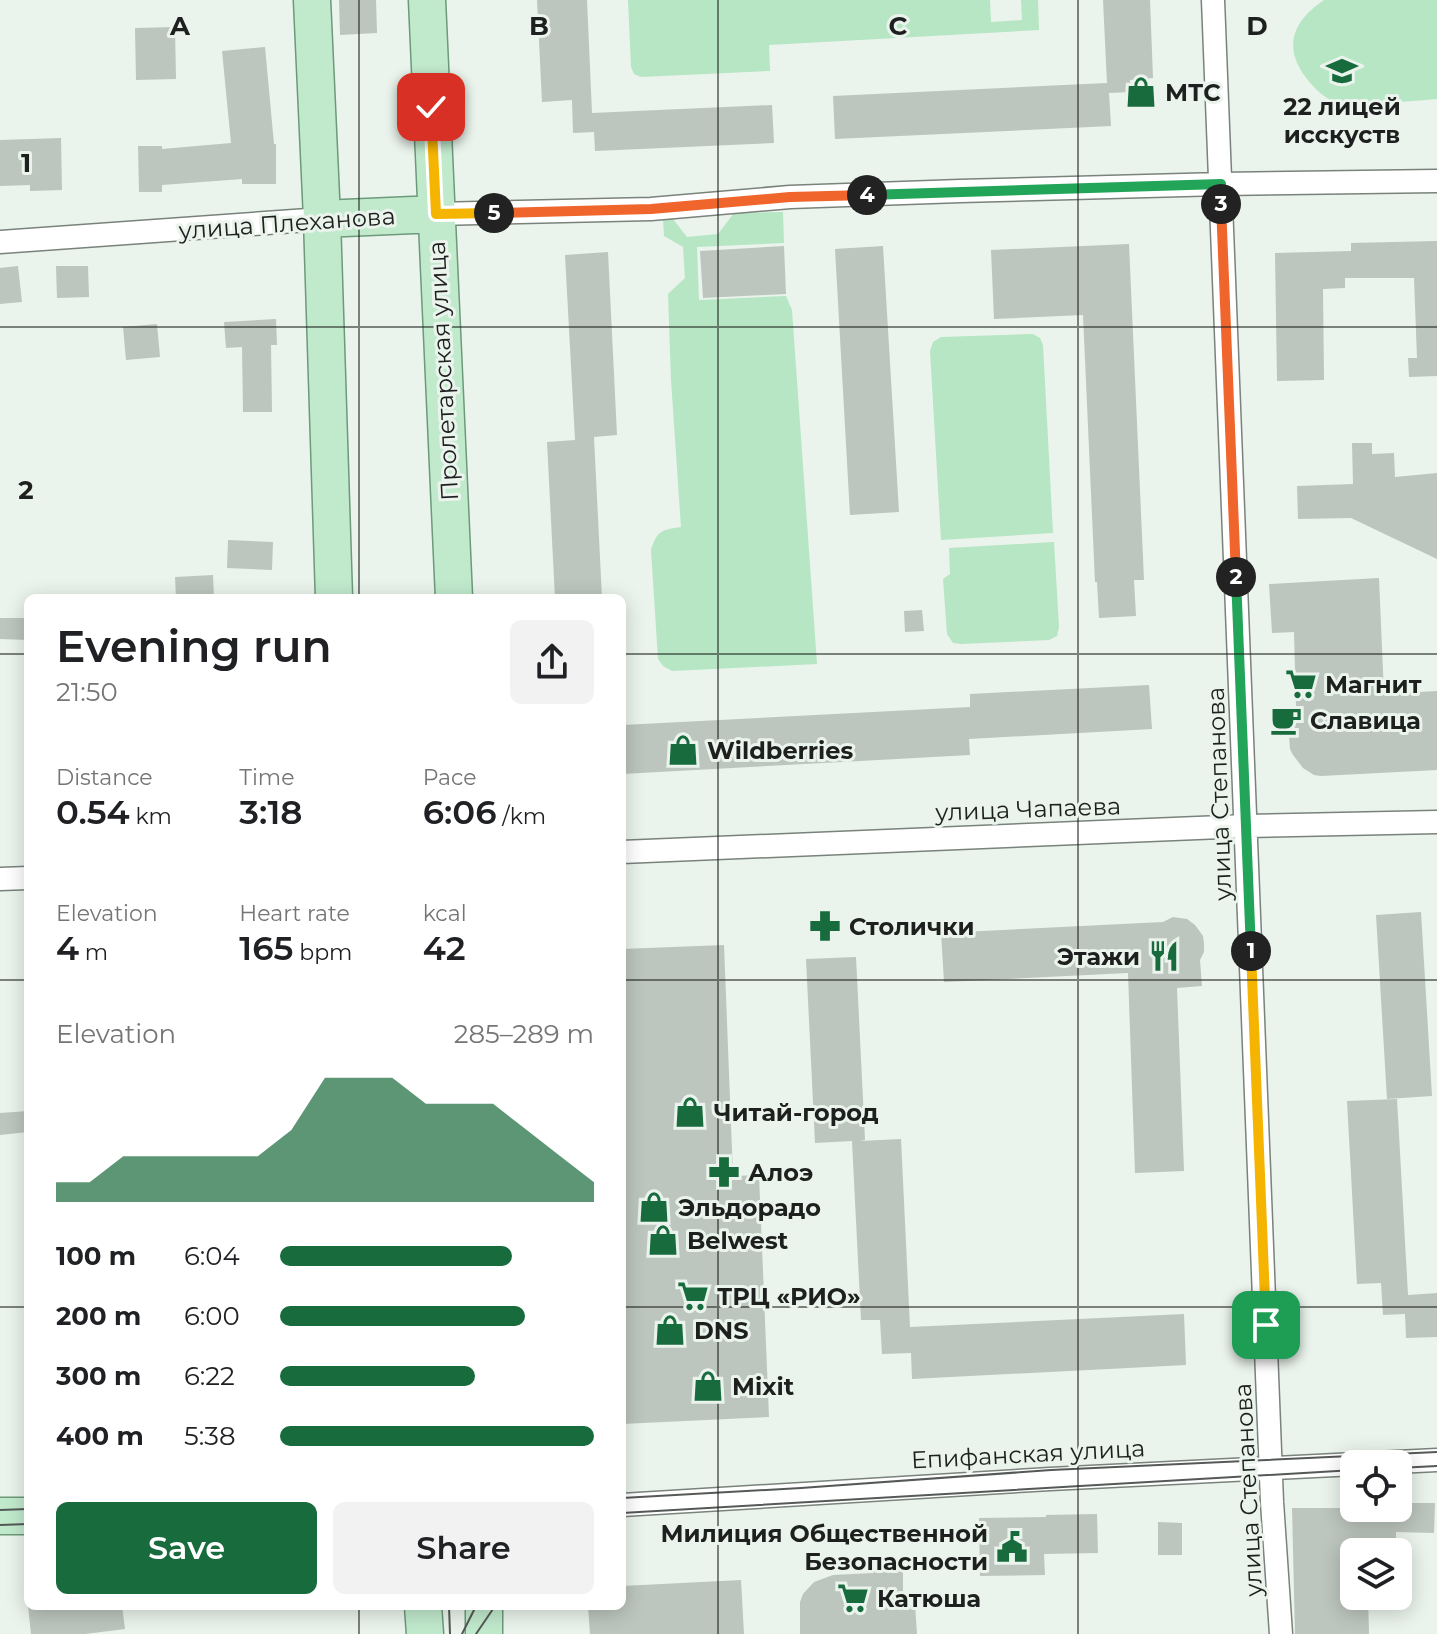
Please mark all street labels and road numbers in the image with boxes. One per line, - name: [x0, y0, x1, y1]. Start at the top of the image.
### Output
- street label: улица Плеханова: [177, 201, 396, 245]
- street label: Пролетарская улица: [422, 241, 464, 501]
- street label: улица Степанова: [1201, 687, 1237, 902]
- street label: улица Чапаева: [934, 791, 1121, 827]
- street label: улица Степанова: [1228, 1382, 1268, 1599]
- street label: Епифанская улица: [910, 1433, 1146, 1475]

